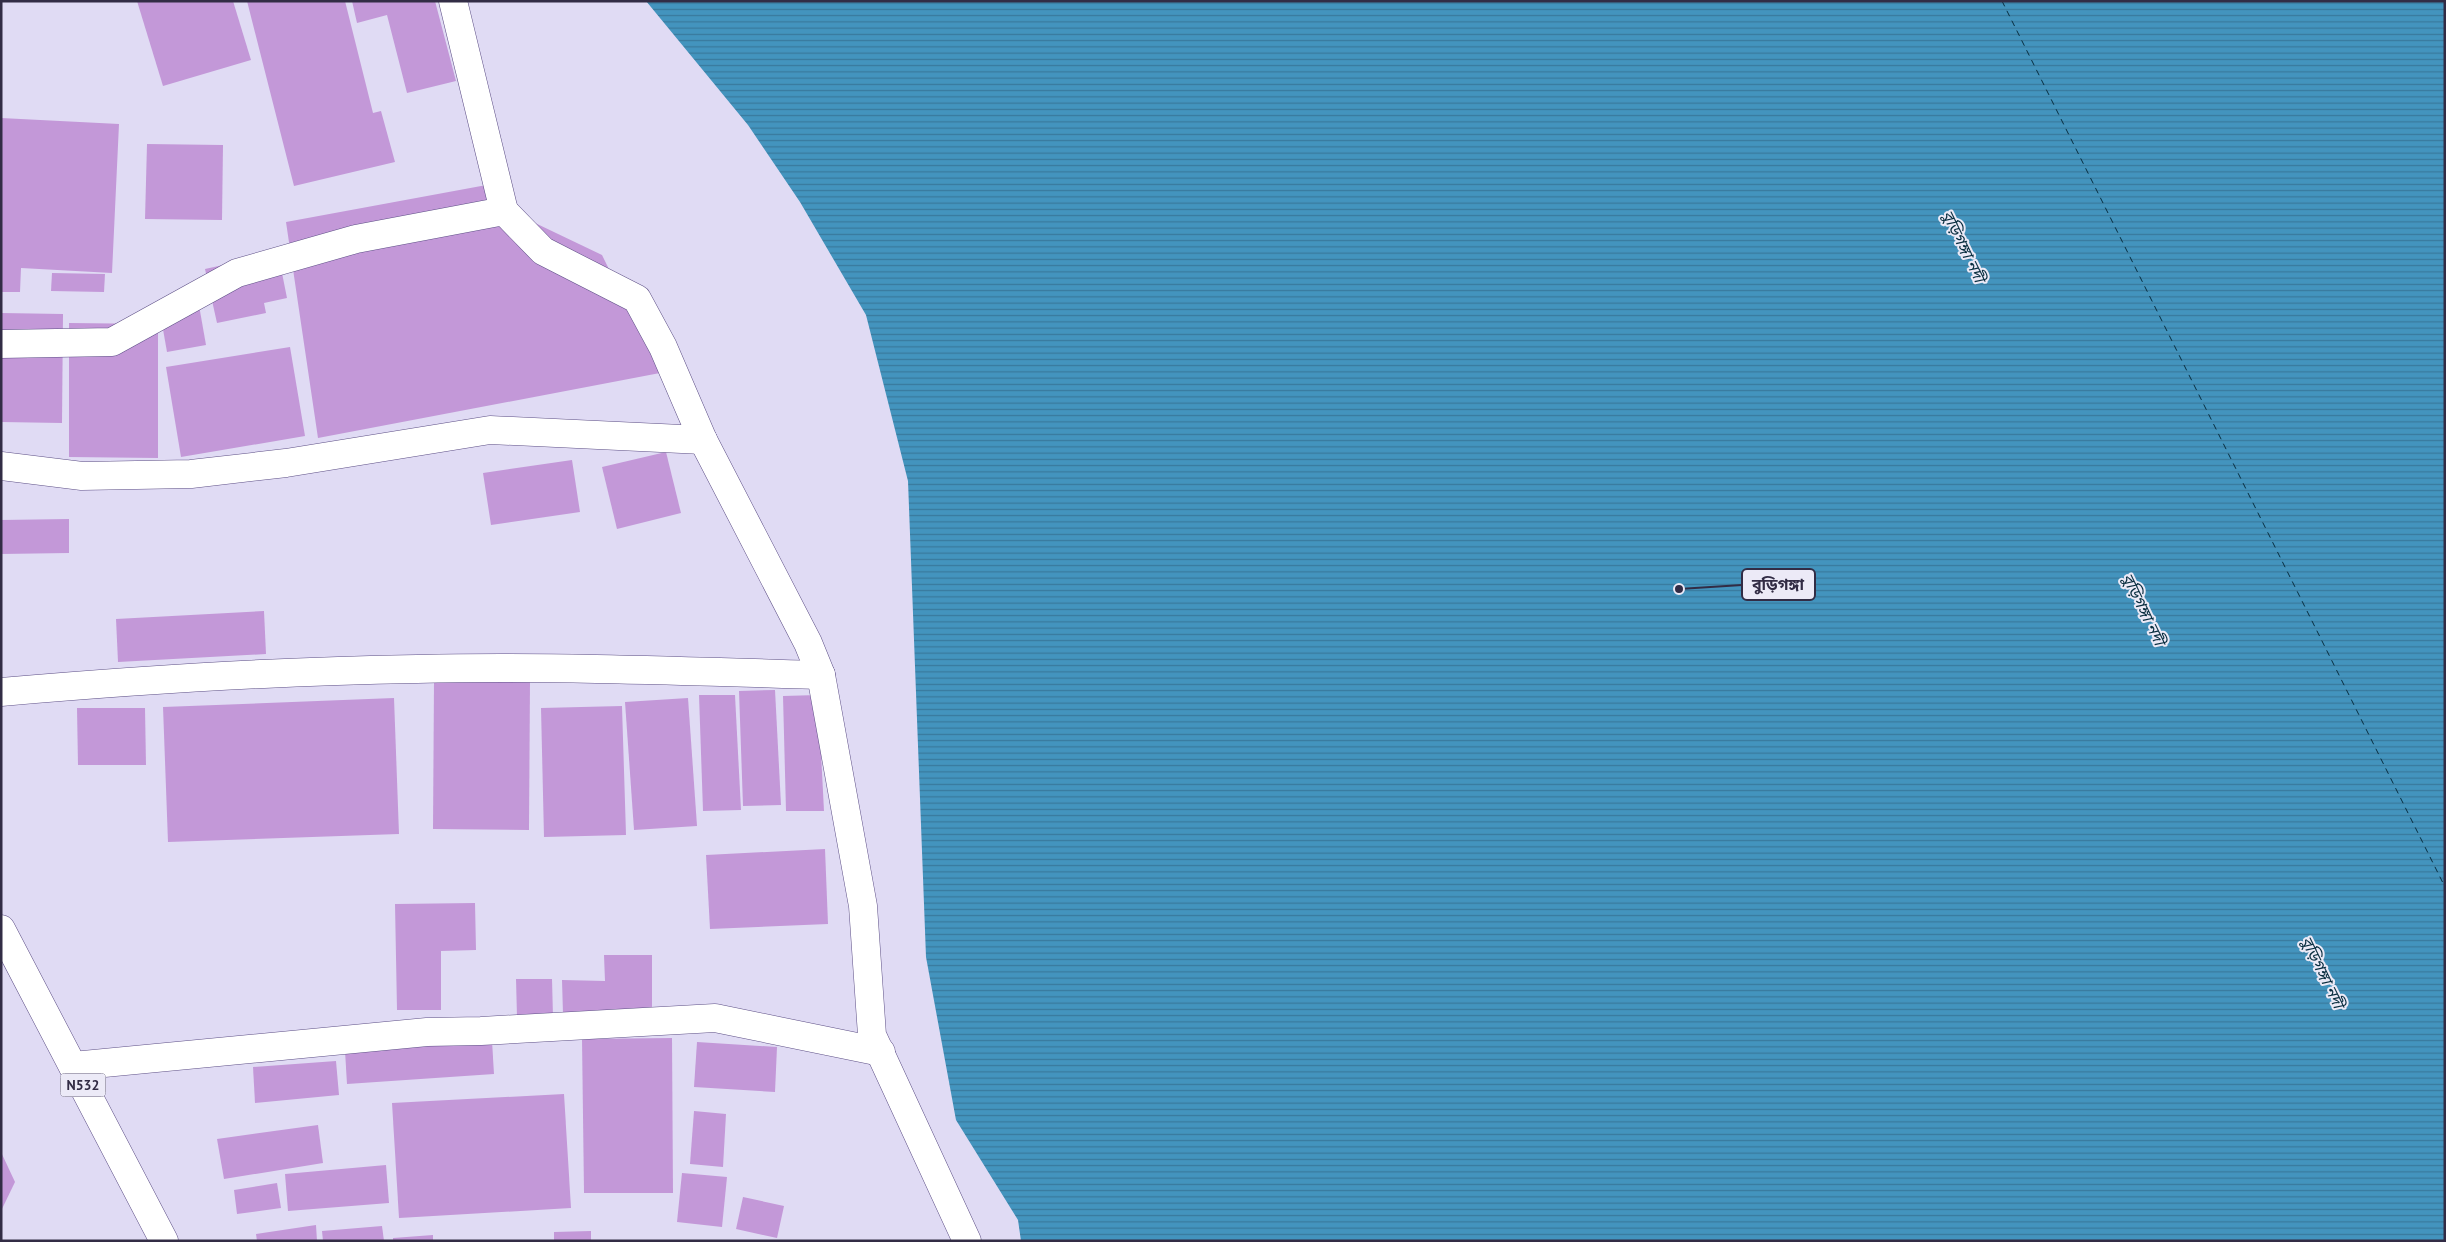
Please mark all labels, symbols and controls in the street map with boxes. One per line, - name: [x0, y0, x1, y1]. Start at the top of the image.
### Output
- water label: বুড়িগঙ্গা নদী: [1938, 207, 1991, 288]
- callout: বুড়িগঙ্গা: [1742, 569, 1815, 600]
- water label: বুড়িগঙ্গা নদী: [2118, 570, 2171, 651]
- text: বুড়িগঙ্গা: [1751, 574, 1805, 595]
- water label: বুড়িগঙ্গা নদী: [2297, 933, 2350, 1014]
- road number: N532: [61, 1074, 106, 1096]

